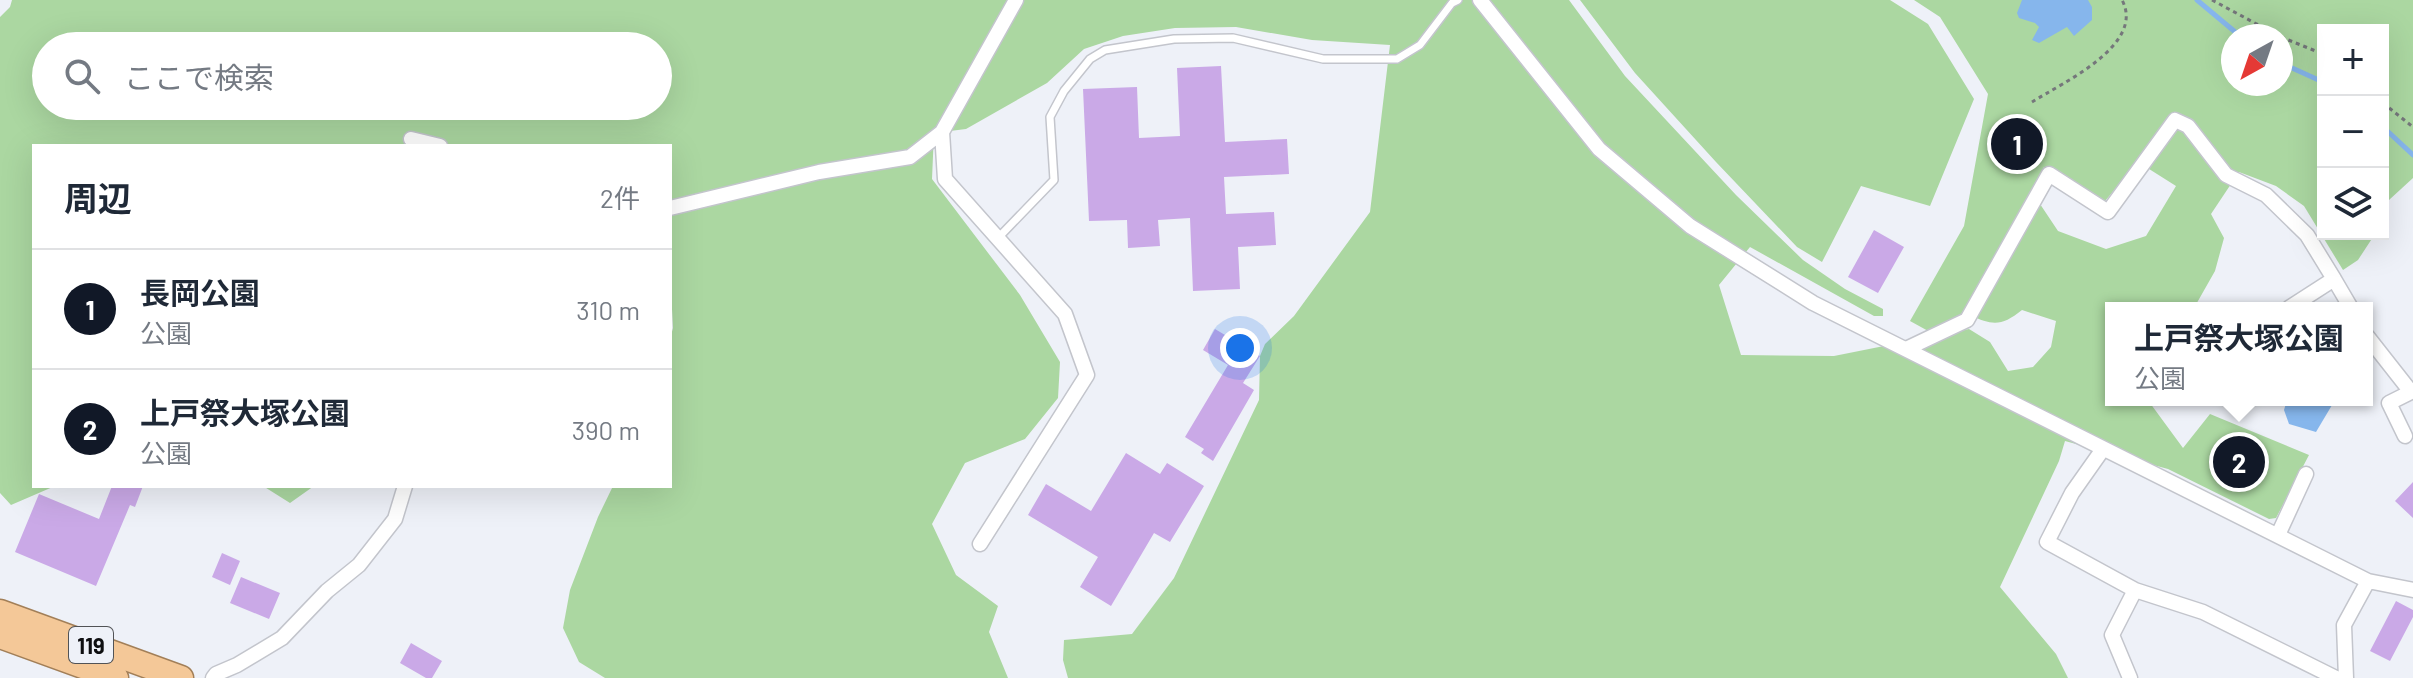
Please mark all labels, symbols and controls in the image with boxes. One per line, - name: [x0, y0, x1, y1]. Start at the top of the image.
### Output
- north arrow: [2221, 24, 2293, 96]
- map controls: [2317, 24, 2389, 240]
- button: +: [2317, 24, 2389, 96]
- search box: [32, 32, 672, 120]
- icon: search: [60, 54, 104, 98]
- text: ここで検索: [124, 59, 274, 95]
- button: −: [2317, 96, 2389, 168]
- pin: 1: [1991, 114, 2043, 174]
- button: layers: [2317, 168, 2389, 240]
- text: 周辺: [64, 177, 132, 218]
- text: 2件: [600, 182, 640, 213]
- text: 長岡公園: [140, 274, 260, 310]
- text: 1: [85, 294, 95, 325]
- text: 310 m: [576, 294, 640, 325]
- popup: [2105, 302, 2373, 406]
- text: 公園: [140, 317, 192, 348]
- text: 上戸祭大塚公園: [2134, 319, 2344, 355]
- your location: [1220, 328, 1260, 368]
- text: 公園: [2134, 362, 2186, 393]
- text: 上戸祭大塚公園: [140, 394, 350, 430]
- text: 2: [83, 414, 97, 445]
- text: 390 m: [572, 414, 640, 445]
- pin: 2: [2213, 432, 2265, 492]
- text: 公園: [140, 437, 192, 468]
- road number: 119: [69, 627, 113, 663]

